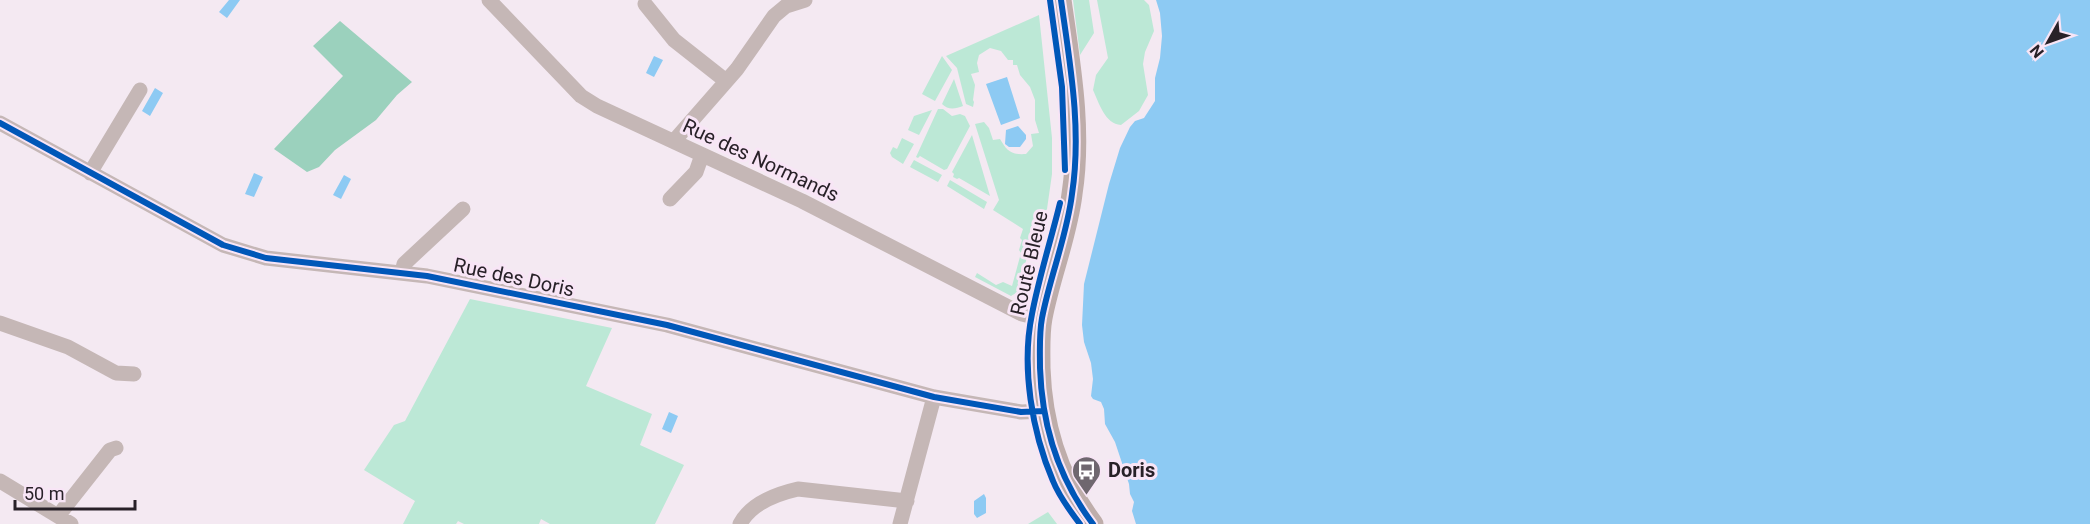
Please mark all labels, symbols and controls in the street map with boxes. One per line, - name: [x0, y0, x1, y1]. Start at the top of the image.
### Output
- north arrow: [2018, 12, 2078, 72]
- text: N: [2026, 41, 2048, 62]
- street label: Rue des Normands: [679, 113, 843, 207]
- street label: Route Bleue: [1005, 208, 1053, 318]
- street label: Rue des Doris: [452, 253, 576, 301]
- bus stop icon: Doris: [1071, 454, 1103, 496]
- place label: Doris: [1108, 458, 1155, 482]
- scale bar: [15, 473, 135, 511]
- text: 50 m: [24, 483, 64, 504]

